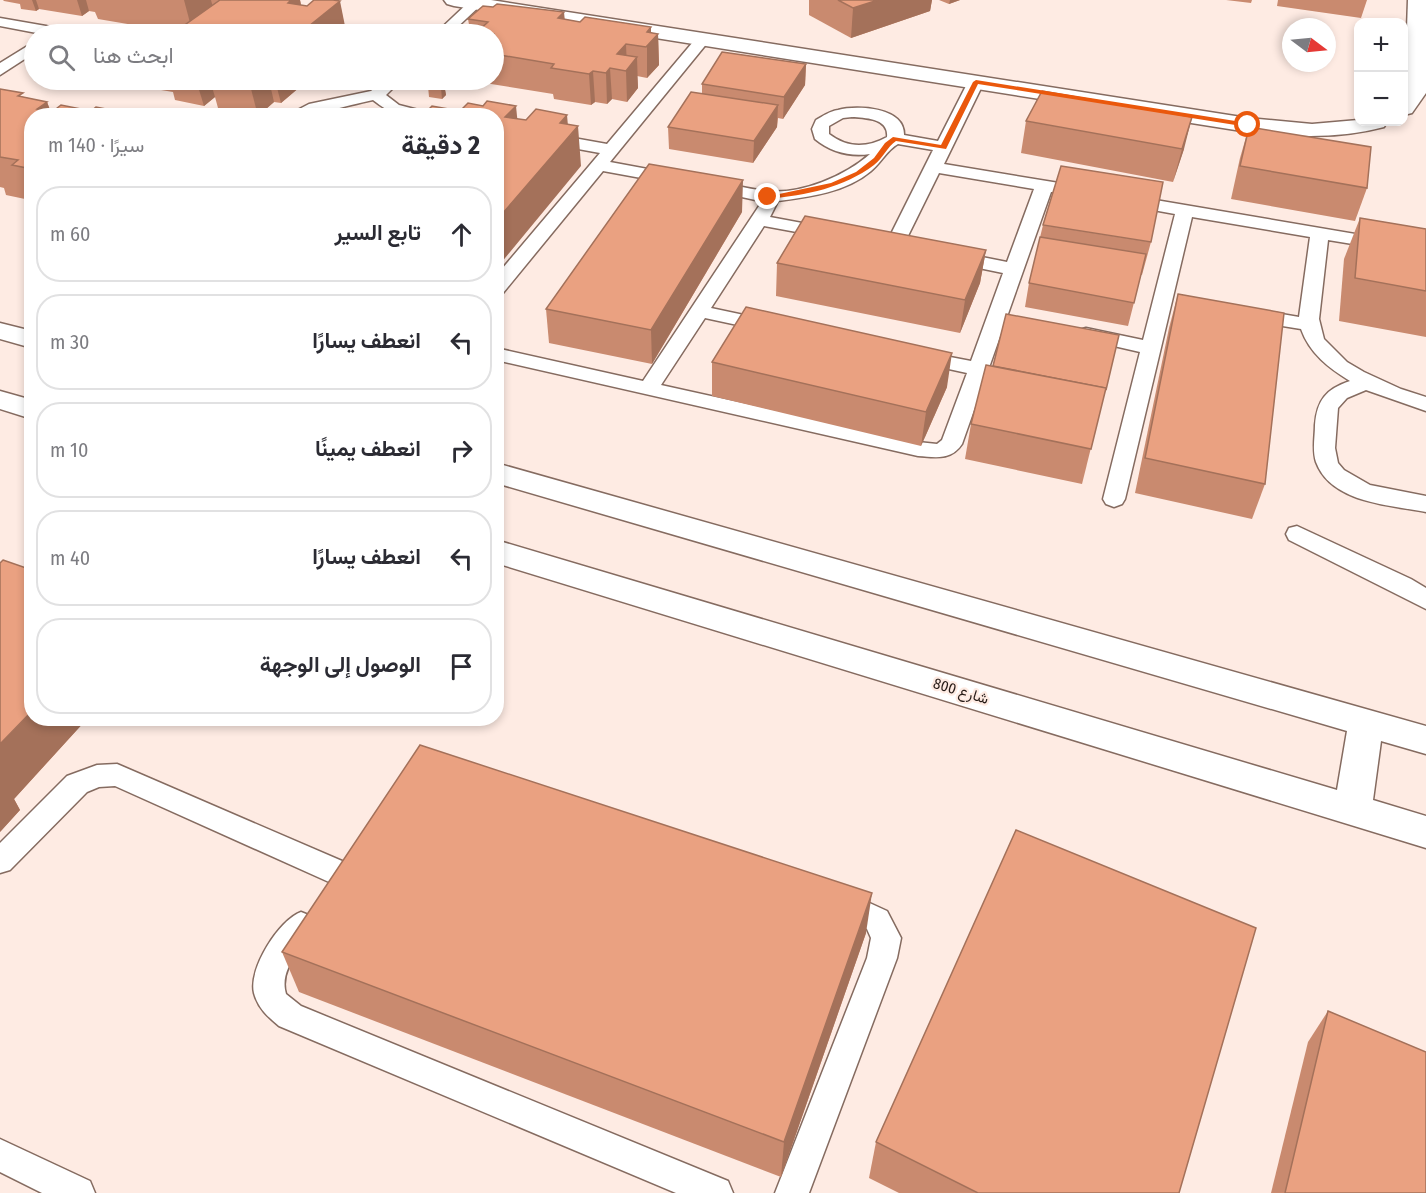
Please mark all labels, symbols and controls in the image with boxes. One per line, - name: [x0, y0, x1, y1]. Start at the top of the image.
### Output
- north arrow: [1282, 18, 1336, 72]
- map controls: [1354, 18, 1408, 126]
- button: +: [1354, 18, 1408, 72]
- search box: [24, 24, 504, 90]
- icon: search: [45, 41, 78, 74]
- text: ابحث هنا: [93, 42, 174, 69]
- button: −: [1354, 72, 1408, 126]
- route start: [1234, 111, 1260, 137]
- text: 2 دقيقة: [401, 130, 480, 161]
- text: سيرًا · 140 m: [48, 133, 144, 157]
- route end: [754, 183, 780, 209]
- icon: ahead: [445, 218, 478, 251]
- text: تابع السير: [334, 219, 421, 246]
- text: 60 m: [50, 222, 90, 246]
- icon: left: [445, 326, 478, 359]
- text: انعطف يسارًا: [312, 327, 421, 354]
- text: 30 m: [50, 330, 90, 354]
- icon: right: [445, 434, 478, 467]
- text: انعطف يمينًا: [315, 435, 421, 462]
- text: 10 m: [50, 438, 88, 462]
- icon: left: [445, 542, 478, 575]
- text: انعطف يسارًا: [312, 543, 421, 570]
- text: 40 m: [50, 546, 90, 570]
- icon: arrive: [445, 650, 478, 683]
- text: الوصول إلى الوجهة: [260, 651, 421, 678]
- street label: شارع 800: [931, 674, 991, 710]

